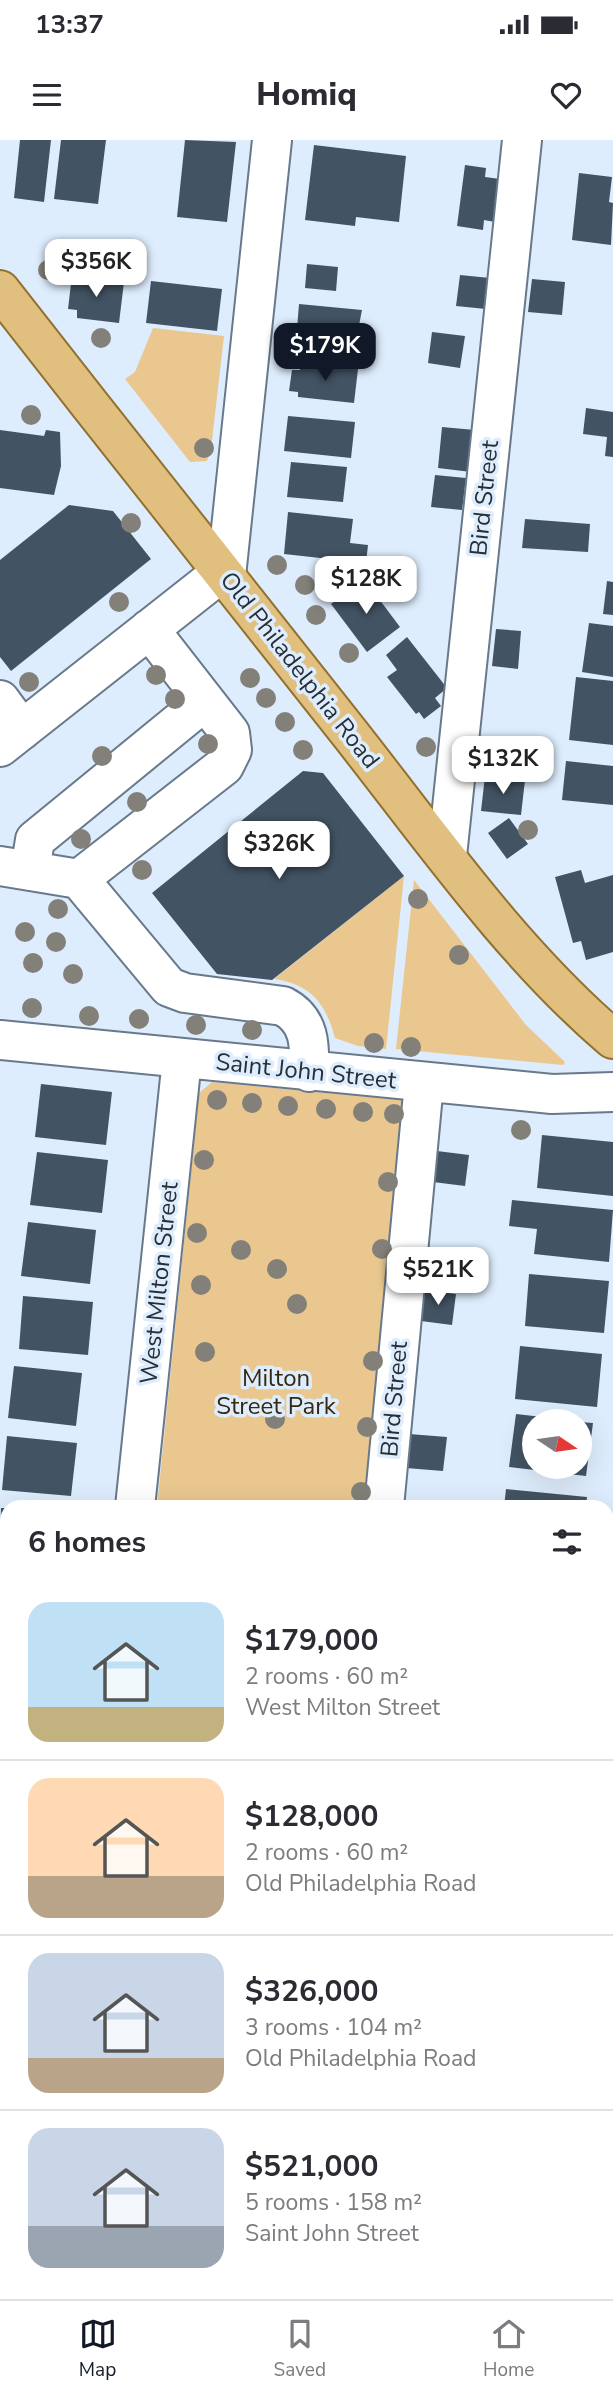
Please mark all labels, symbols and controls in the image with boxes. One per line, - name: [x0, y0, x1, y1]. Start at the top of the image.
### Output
- text: 13:37: [35, 7, 104, 42]
- text: Homiq: [256, 73, 357, 116]
- icon: menu: [28, 76, 66, 114]
- icon: heart: [547, 76, 585, 114]
- pin: $356K: [47, 240, 145, 299]
- text: $356K: [61, 246, 131, 277]
- pin: $179K: [276, 324, 374, 383]
- text: $179K: [290, 330, 360, 361]
- street label: Bird Street: [462, 438, 506, 557]
- pin: $128K: [317, 556, 415, 616]
- text: $128K: [331, 563, 401, 594]
- street label: Old Philadelphia Road: [213, 565, 387, 775]
- pin: $132K: [454, 736, 552, 796]
- text: $132K: [468, 743, 538, 774]
- pin: $326K: [230, 822, 328, 881]
- text: $326K: [244, 828, 314, 859]
- street label: Saint John Street: [214, 1046, 398, 1096]
- street label: West Milton Street: [132, 1179, 186, 1386]
- pin: $521K: [389, 1248, 487, 1307]
- text: $521K: [403, 1254, 473, 1285]
- street label: Bird Street: [373, 1339, 415, 1458]
- park label: Milton Street Park: [216, 1362, 337, 1422]
- north arrow: [522, 1409, 592, 1479]
- map controls: [522, 1409, 592, 1479]
- text: 6 homes: [28, 1522, 146, 1563]
- icon: filters: [548, 1523, 586, 1561]
- text: $179,000: [245, 1620, 378, 1661]
- icon: home: [84, 1630, 168, 1714]
- text: 2 rooms · 60 m²: [245, 1661, 408, 1692]
- text: West Milton Street: [245, 1692, 440, 1723]
- text: $128,000: [245, 1796, 378, 1837]
- icon: home: [84, 1806, 168, 1890]
- text: 2 rooms · 60 m²: [245, 1837, 408, 1868]
- text: Old Philadelphia Road: [245, 1868, 477, 1899]
- text: $326,000: [245, 1971, 378, 2012]
- icon: home: [84, 1981, 168, 2065]
- text: 3 rooms · 104 m²: [245, 2012, 422, 2043]
- text: Old Philadelphia Road: [245, 2043, 477, 2074]
- text: $521,000: [245, 2146, 378, 2187]
- icon: home: [84, 2156, 168, 2240]
- text: 5 rooms · 158 m²: [245, 2187, 422, 2218]
- text: Saint John Street: [245, 2218, 419, 2249]
- tab: Map: [79, 2315, 117, 2383]
- tab: Saved: [274, 2315, 326, 2383]
- tab: Home: [483, 2315, 534, 2383]

